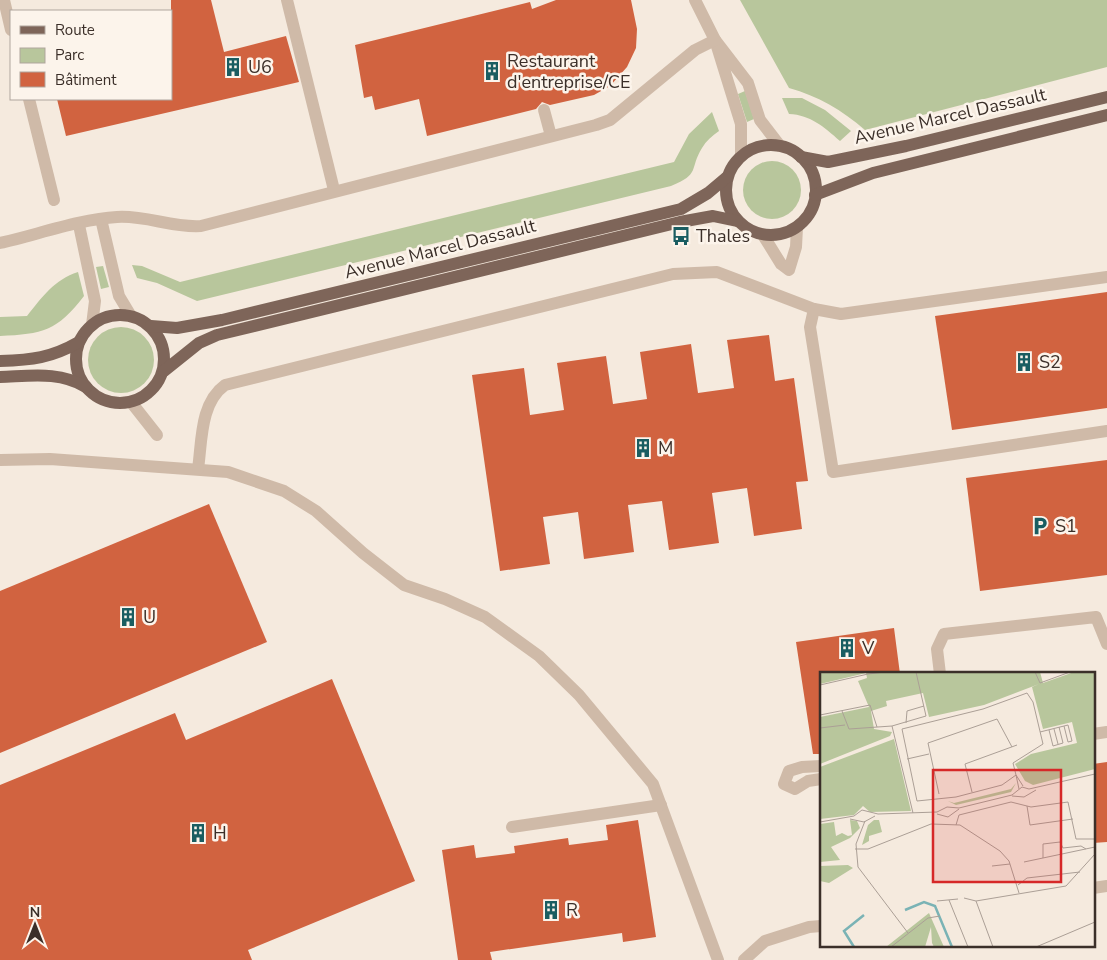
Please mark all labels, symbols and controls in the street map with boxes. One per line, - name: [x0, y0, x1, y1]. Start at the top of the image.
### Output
- legend: [10, 10, 172, 100]
- text: Route: [55, 20, 95, 40]
- text: Parc: [55, 45, 84, 65]
- place label: Restaurant d'entreprise/CE: [507, 49, 630, 94]
- place label: U6: [248, 55, 272, 79]
- building icon: U6: [222, 56, 244, 78]
- building icon: Restaurant d'entreprise/CE: [481, 60, 503, 82]
- text: Bâtiment: [55, 70, 117, 90]
- street label: Avenue Marcel Dassault: [852, 82, 1049, 150]
- street label: Avenue Marcel Dassault: [342, 213, 539, 284]
- place label: Thales: [696, 224, 750, 248]
- bus stop icon: Thales: [670, 225, 692, 247]
- place label: S2: [1039, 350, 1061, 374]
- building icon: S2: [1013, 351, 1035, 373]
- place label: M: [658, 436, 673, 460]
- building icon: M: [632, 437, 654, 459]
- place label: S1: [1055, 514, 1077, 538]
- parking icon: S1: [1029, 515, 1051, 537]
- place label: U: [143, 605, 156, 629]
- building icon: U: [117, 606, 139, 628]
- place label: V: [861, 636, 875, 660]
- building icon: V: [836, 637, 858, 659]
- inset map: [820, 672, 1094, 948]
- place label: H: [213, 821, 227, 845]
- building icon: H: [187, 822, 209, 844]
- place label: R: [566, 898, 578, 922]
- building icon: R: [540, 899, 562, 921]
- north arrow: [10, 900, 60, 950]
- text: N: [30, 903, 40, 922]

